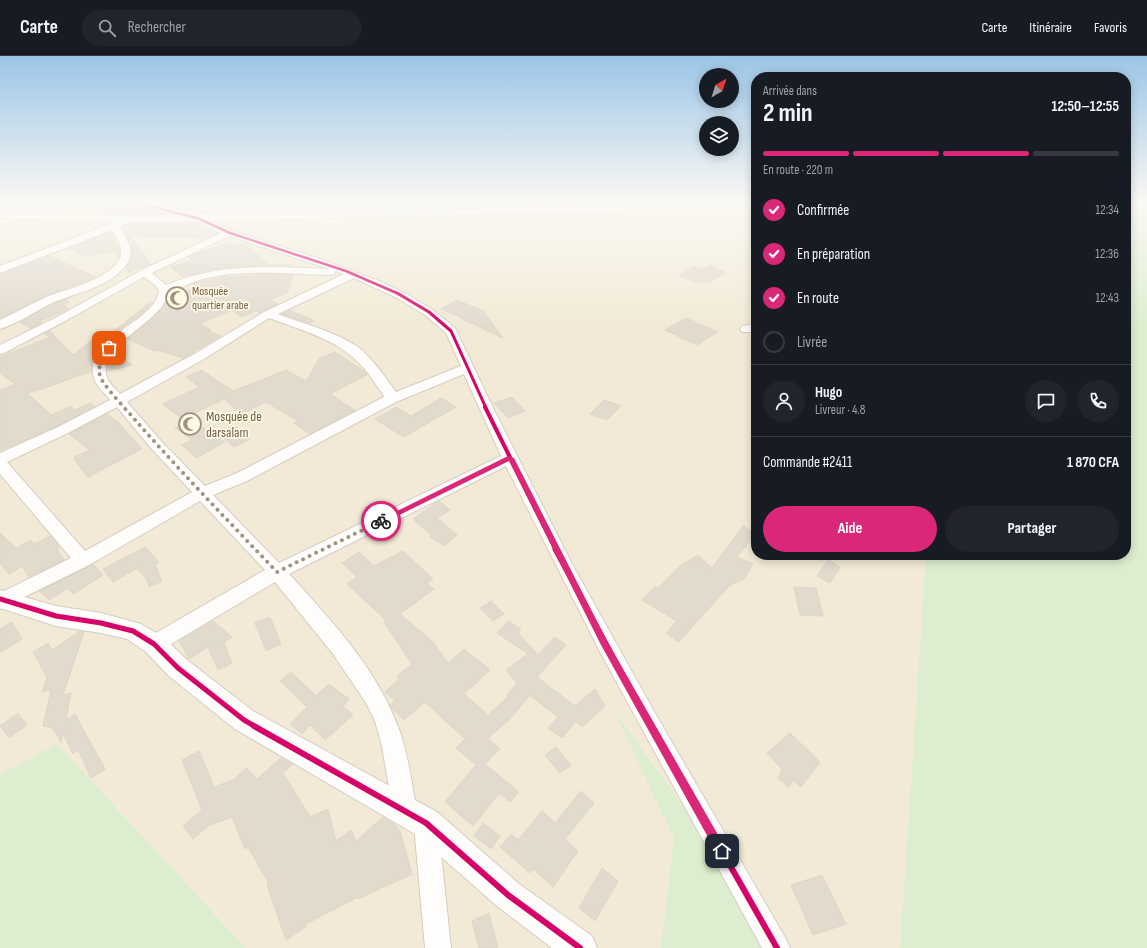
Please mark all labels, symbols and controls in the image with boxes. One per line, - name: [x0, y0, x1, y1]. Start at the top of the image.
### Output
- search box: [82, 10, 362, 46]
- text: Carte: [20, 16, 58, 39]
- icon: search: [96, 17, 118, 39]
- text: Rechercher: [128, 18, 186, 37]
- text: Carte: [981, 19, 1007, 36]
- text: Itinéraire: [1029, 19, 1072, 36]
- text: Favoris: [1094, 19, 1127, 36]
- north arrow: [699, 68, 739, 108]
- map controls: [699, 68, 739, 156]
- text: Arrivée dans: [763, 83, 817, 99]
- text: 12:50–12:55: [1051, 97, 1119, 116]
- text: 2 min: [763, 98, 813, 129]
- button: layers: [699, 116, 739, 156]
- text: En route · 220 m: [763, 162, 833, 178]
- icon: check: [763, 199, 785, 221]
- text: Confirmée: [797, 201, 849, 220]
- text: 12:34: [1096, 202, 1119, 218]
- icon: check: [763, 243, 785, 265]
- text: En préparation: [797, 245, 870, 264]
- text: 12:36: [1095, 246, 1119, 262]
- place label: Mosquée quartier arabe: [192, 284, 249, 313]
- mosque icon: Mosquée quartier arabe: [164, 285, 190, 311]
- icon: check: [763, 287, 785, 309]
- text: En route: [797, 289, 839, 308]
- text: 12:43: [1096, 290, 1119, 306]
- pin: [92, 331, 126, 365]
- text: Livrée: [797, 333, 827, 352]
- icon: bag: [98, 337, 120, 359]
- button: person: [763, 380, 805, 422]
- button: chat: [1025, 380, 1067, 422]
- button: phone: [1077, 380, 1119, 422]
- text: Hugo: [815, 383, 842, 402]
- text: Livreur · 4.8: [815, 402, 865, 418]
- place label: Mosquée de darsalam: [206, 408, 262, 441]
- mosque icon: Mosquée de darsalam: [177, 411, 203, 437]
- text: Commande #2411: [763, 453, 852, 472]
- text: 1 870 CFA: [1067, 453, 1119, 472]
- courier: [361, 501, 401, 541]
- button: Aide: [763, 506, 937, 552]
- button: Partager: [945, 506, 1119, 552]
- icon: bike: [370, 510, 392, 532]
- pin: [705, 834, 739, 868]
- icon: home: [711, 840, 733, 862]

